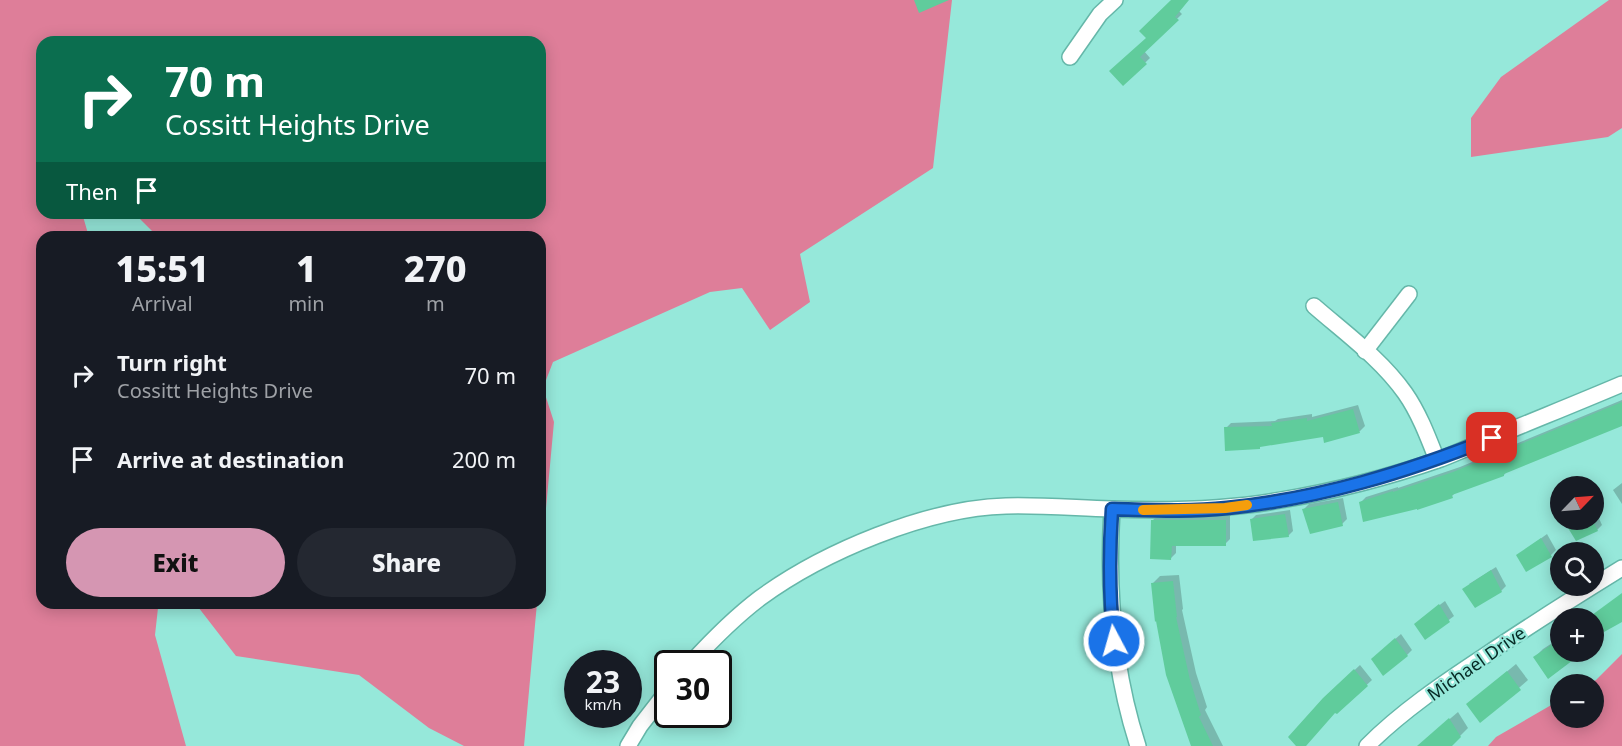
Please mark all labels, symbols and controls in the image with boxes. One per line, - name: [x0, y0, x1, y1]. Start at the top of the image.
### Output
- text: 70 m: [165, 52, 265, 109]
- icon: right: [66, 60, 144, 138]
- text: Cossitt Heights Drive: [165, 106, 430, 143]
- icon: arrive: [130, 174, 163, 207]
- text: Then: [66, 176, 118, 206]
- text: 15:51: [115, 244, 209, 293]
- text: 1: [296, 244, 317, 293]
- text: 270: [404, 244, 467, 293]
- text: Arrival: [132, 290, 193, 317]
- text: min: [288, 290, 325, 317]
- text: m: [426, 290, 445, 317]
- text: Turn right: [117, 347, 227, 377]
- icon: right: [66, 359, 99, 392]
- text: 70 m: [465, 360, 516, 390]
- text: Cossitt Heights Drive: [117, 377, 313, 404]
- pin: [1466, 412, 1517, 463]
- icon: arrive: [1475, 421, 1508, 454]
- icon: arrive: [66, 443, 99, 476]
- text: Arrive at destination: [117, 444, 344, 474]
- text: 200 m: [452, 444, 516, 474]
- north arrow: [1550, 476, 1604, 530]
- map controls: [1550, 476, 1604, 728]
- button: Exit: [66, 528, 285, 597]
- button: Share: [297, 528, 516, 597]
- button: search: [1550, 542, 1604, 596]
- button: +: [1550, 608, 1604, 662]
- position arrow: [1082, 609, 1146, 673]
- street label: Michael Drive: [1422, 620, 1530, 706]
- speed limit sign: 30: [654, 650, 732, 728]
- text: 23: [586, 661, 620, 702]
- button: −: [1550, 674, 1604, 728]
- text: km/h: [585, 694, 621, 714]

